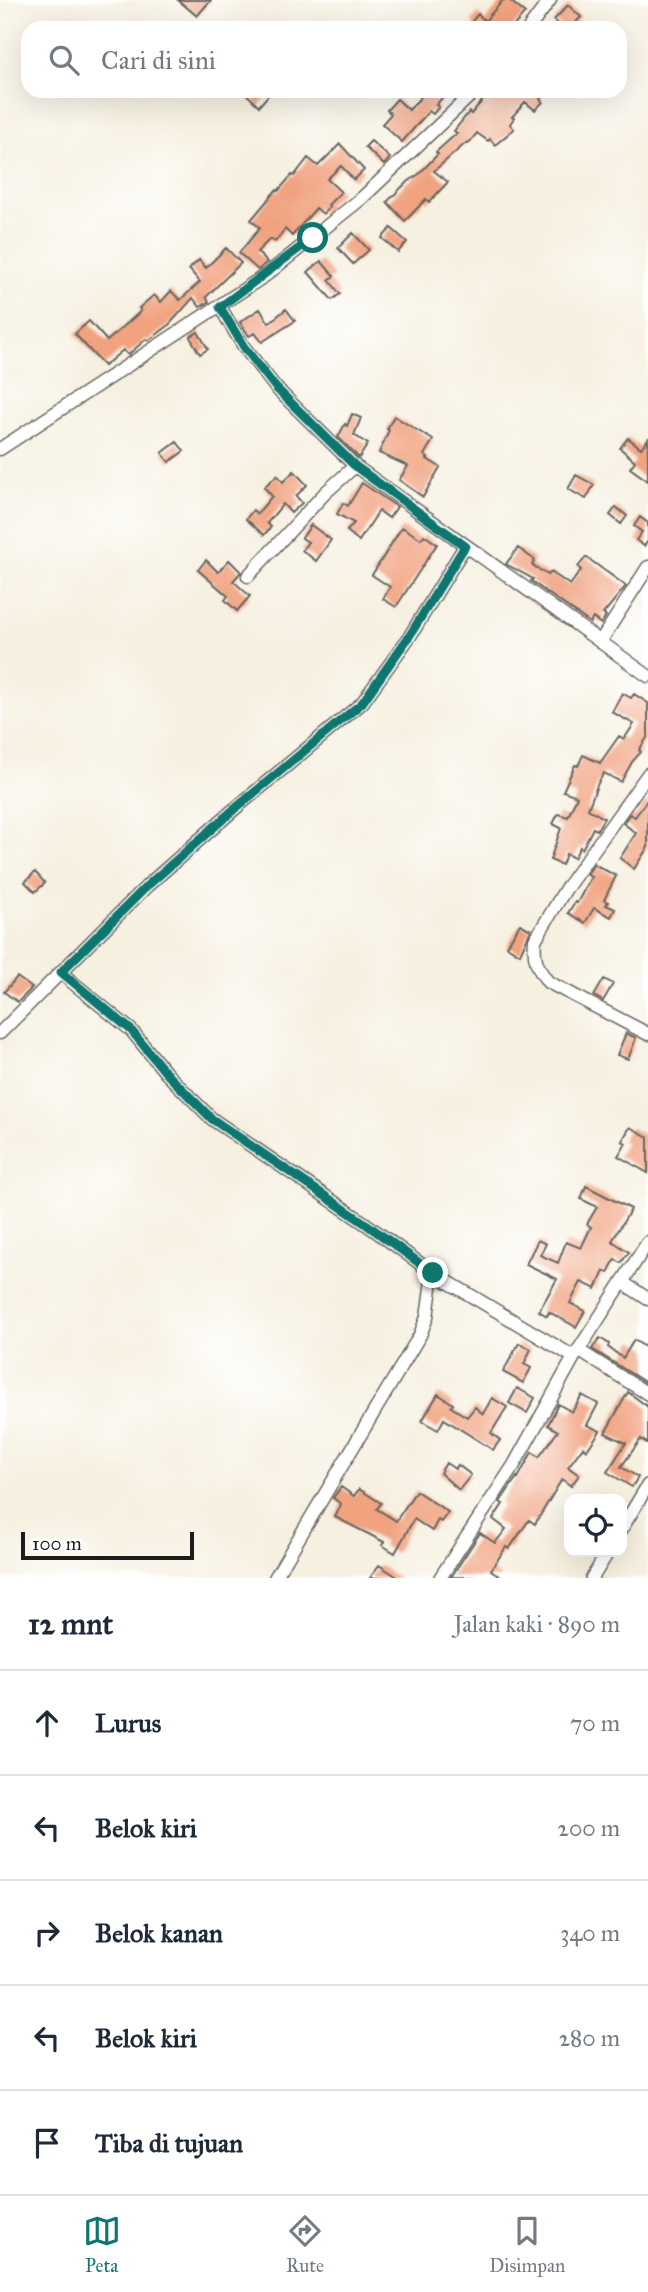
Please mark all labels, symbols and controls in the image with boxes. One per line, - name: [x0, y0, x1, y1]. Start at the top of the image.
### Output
- search box: [21, 21, 627, 98]
- icon: search: [45, 41, 83, 79]
- text: Cari di sini: [101, 44, 216, 76]
- route start: [297, 222, 328, 253]
- route end: [417, 1257, 448, 1288]
- map controls: [564, 1494, 627, 1557]
- button: locate: [564, 1494, 627, 1557]
- scale bar: [21, 1529, 194, 1561]
- text: 100 m: [32, 1532, 82, 1555]
- text: 12 mnt: [28, 1606, 113, 1642]
- text: Jalan kaki · 890 m: [454, 1610, 620, 1638]
- icon: ahead: [28, 1704, 66, 1742]
- text: Lurus: [95, 1707, 161, 1739]
- text: 70 m: [570, 1709, 620, 1737]
- icon: left: [28, 1809, 66, 1847]
- text: Belok kiri: [95, 1812, 197, 1844]
- text: 200 m: [558, 1814, 620, 1842]
- icon: right: [28, 1914, 66, 1952]
- text: Belok kanan: [95, 1917, 223, 1949]
- text: 340 m: [560, 1919, 620, 1947]
- icon: left: [28, 2019, 66, 2057]
- text: Belok kiri: [95, 2022, 197, 2054]
- text: 280 m: [559, 2024, 620, 2052]
- icon: arrive: [28, 2124, 66, 2162]
- text: Tiba di tujuan: [95, 2127, 243, 2159]
- tab: Peta: [83, 2212, 121, 2277]
- tab: Rute: [286, 2212, 324, 2277]
- tab: Disimpan: [489, 2212, 565, 2277]

